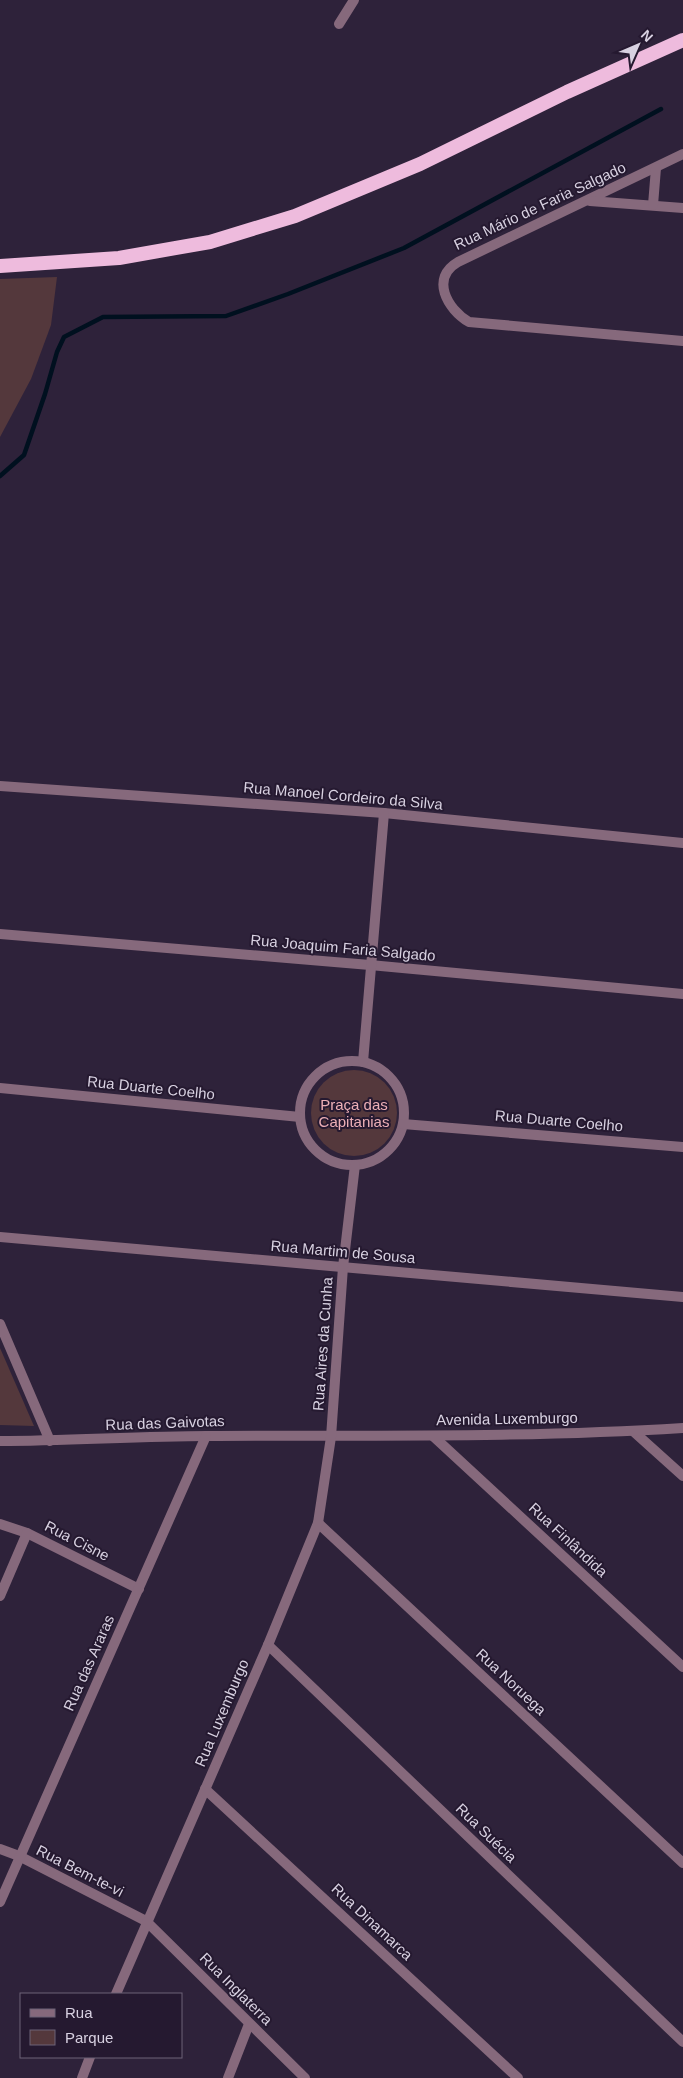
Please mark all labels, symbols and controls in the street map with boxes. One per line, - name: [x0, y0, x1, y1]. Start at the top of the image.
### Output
- north arrow: [613, 20, 663, 70]
- text: N: [638, 27, 656, 45]
- street label: Rua Mário de Faria Salgado: [451, 158, 628, 253]
- street label: Rua Manoel Cordeiro da Silva: [243, 778, 444, 813]
- street label: Rua Joaquim Faria Salgado: [250, 931, 436, 964]
- street label: Rua Duarte Coelho: [86, 1072, 216, 1103]
- park label: Praça das Capitanias: [319, 1096, 389, 1130]
- street label: Rua Duarte Coelho: [494, 1106, 624, 1135]
- street label: Rua Martim de Sousa: [270, 1237, 417, 1266]
- street label: Rua Aires da Cunha: [309, 1276, 336, 1412]
- street label: Avenida Luxemburgo: [436, 1409, 578, 1428]
- street label: Rua das Gaivotas: [105, 1412, 225, 1433]
- street label: Rua Finlândida: [526, 1499, 612, 1581]
- street label: Rua Cisne: [42, 1517, 112, 1564]
- street label: Rua das Araras: [60, 1612, 117, 1713]
- street label: Rua Noruega: [473, 1645, 550, 1719]
- street label: Rua Luxemburgo: [191, 1657, 252, 1769]
- street label: Rua Suécia: [453, 1800, 521, 1866]
- street label: Rua Bem-te-vi: [34, 1841, 127, 1900]
- street label: Rua Dinamarca: [328, 1880, 417, 1964]
- street label: Rua Inglaterra: [197, 1949, 276, 2029]
- legend: [20, 1993, 182, 2058]
- text: Rua: [65, 2004, 93, 2021]
- text: Parque: [65, 2029, 113, 2046]

